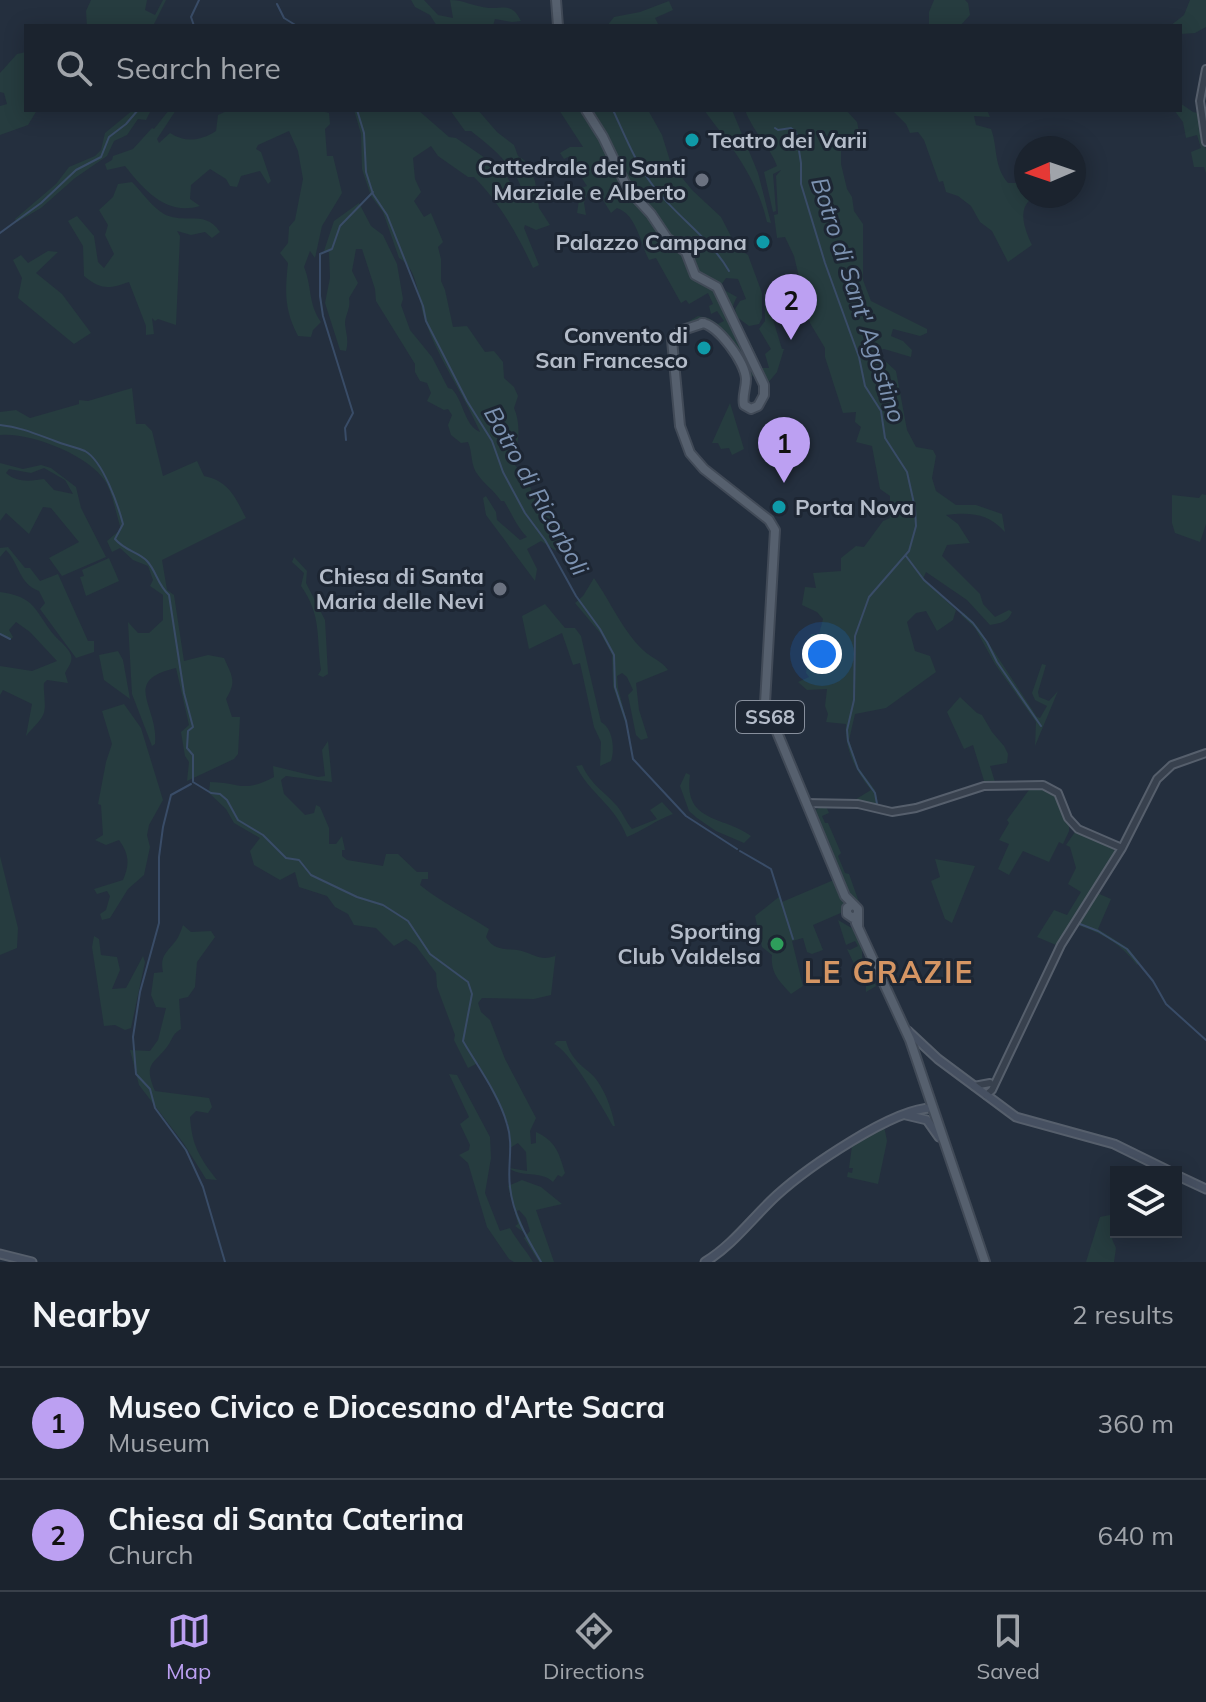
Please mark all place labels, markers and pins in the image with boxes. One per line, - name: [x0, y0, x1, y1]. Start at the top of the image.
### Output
- place label: Teatro dei Varii: [708, 126, 867, 154]
- marker: Teatro dei Varii: [683, 131, 701, 149]
- place label: Cattedrale dei Santi Marziale e Alberto: [477, 153, 686, 206]
- marker: Cattedrale dei Santi Marziale e Alberto: [693, 171, 711, 189]
- place label: Palazzo Campana: [556, 228, 747, 256]
- marker: Palazzo Campana: [754, 233, 772, 251]
- pin: 2: [765, 274, 817, 340]
- place label: Convento di San Francesco: [535, 321, 688, 374]
- marker: Convento di San Francesco: [695, 339, 713, 357]
- pin: 1: [758, 417, 810, 483]
- place label: Porta Nova: [795, 493, 914, 521]
- marker: Porta Nova: [770, 498, 788, 516]
- place label: Chiesa di Santa Maria delle Nevi: [316, 562, 484, 615]
- marker: Chiesa di Santa Maria delle Nevi: [491, 580, 509, 598]
- place label: Sporting Club Valdelsa: [617, 917, 761, 970]
- marker: Sporting Club Valdelsa: [768, 935, 786, 953]

